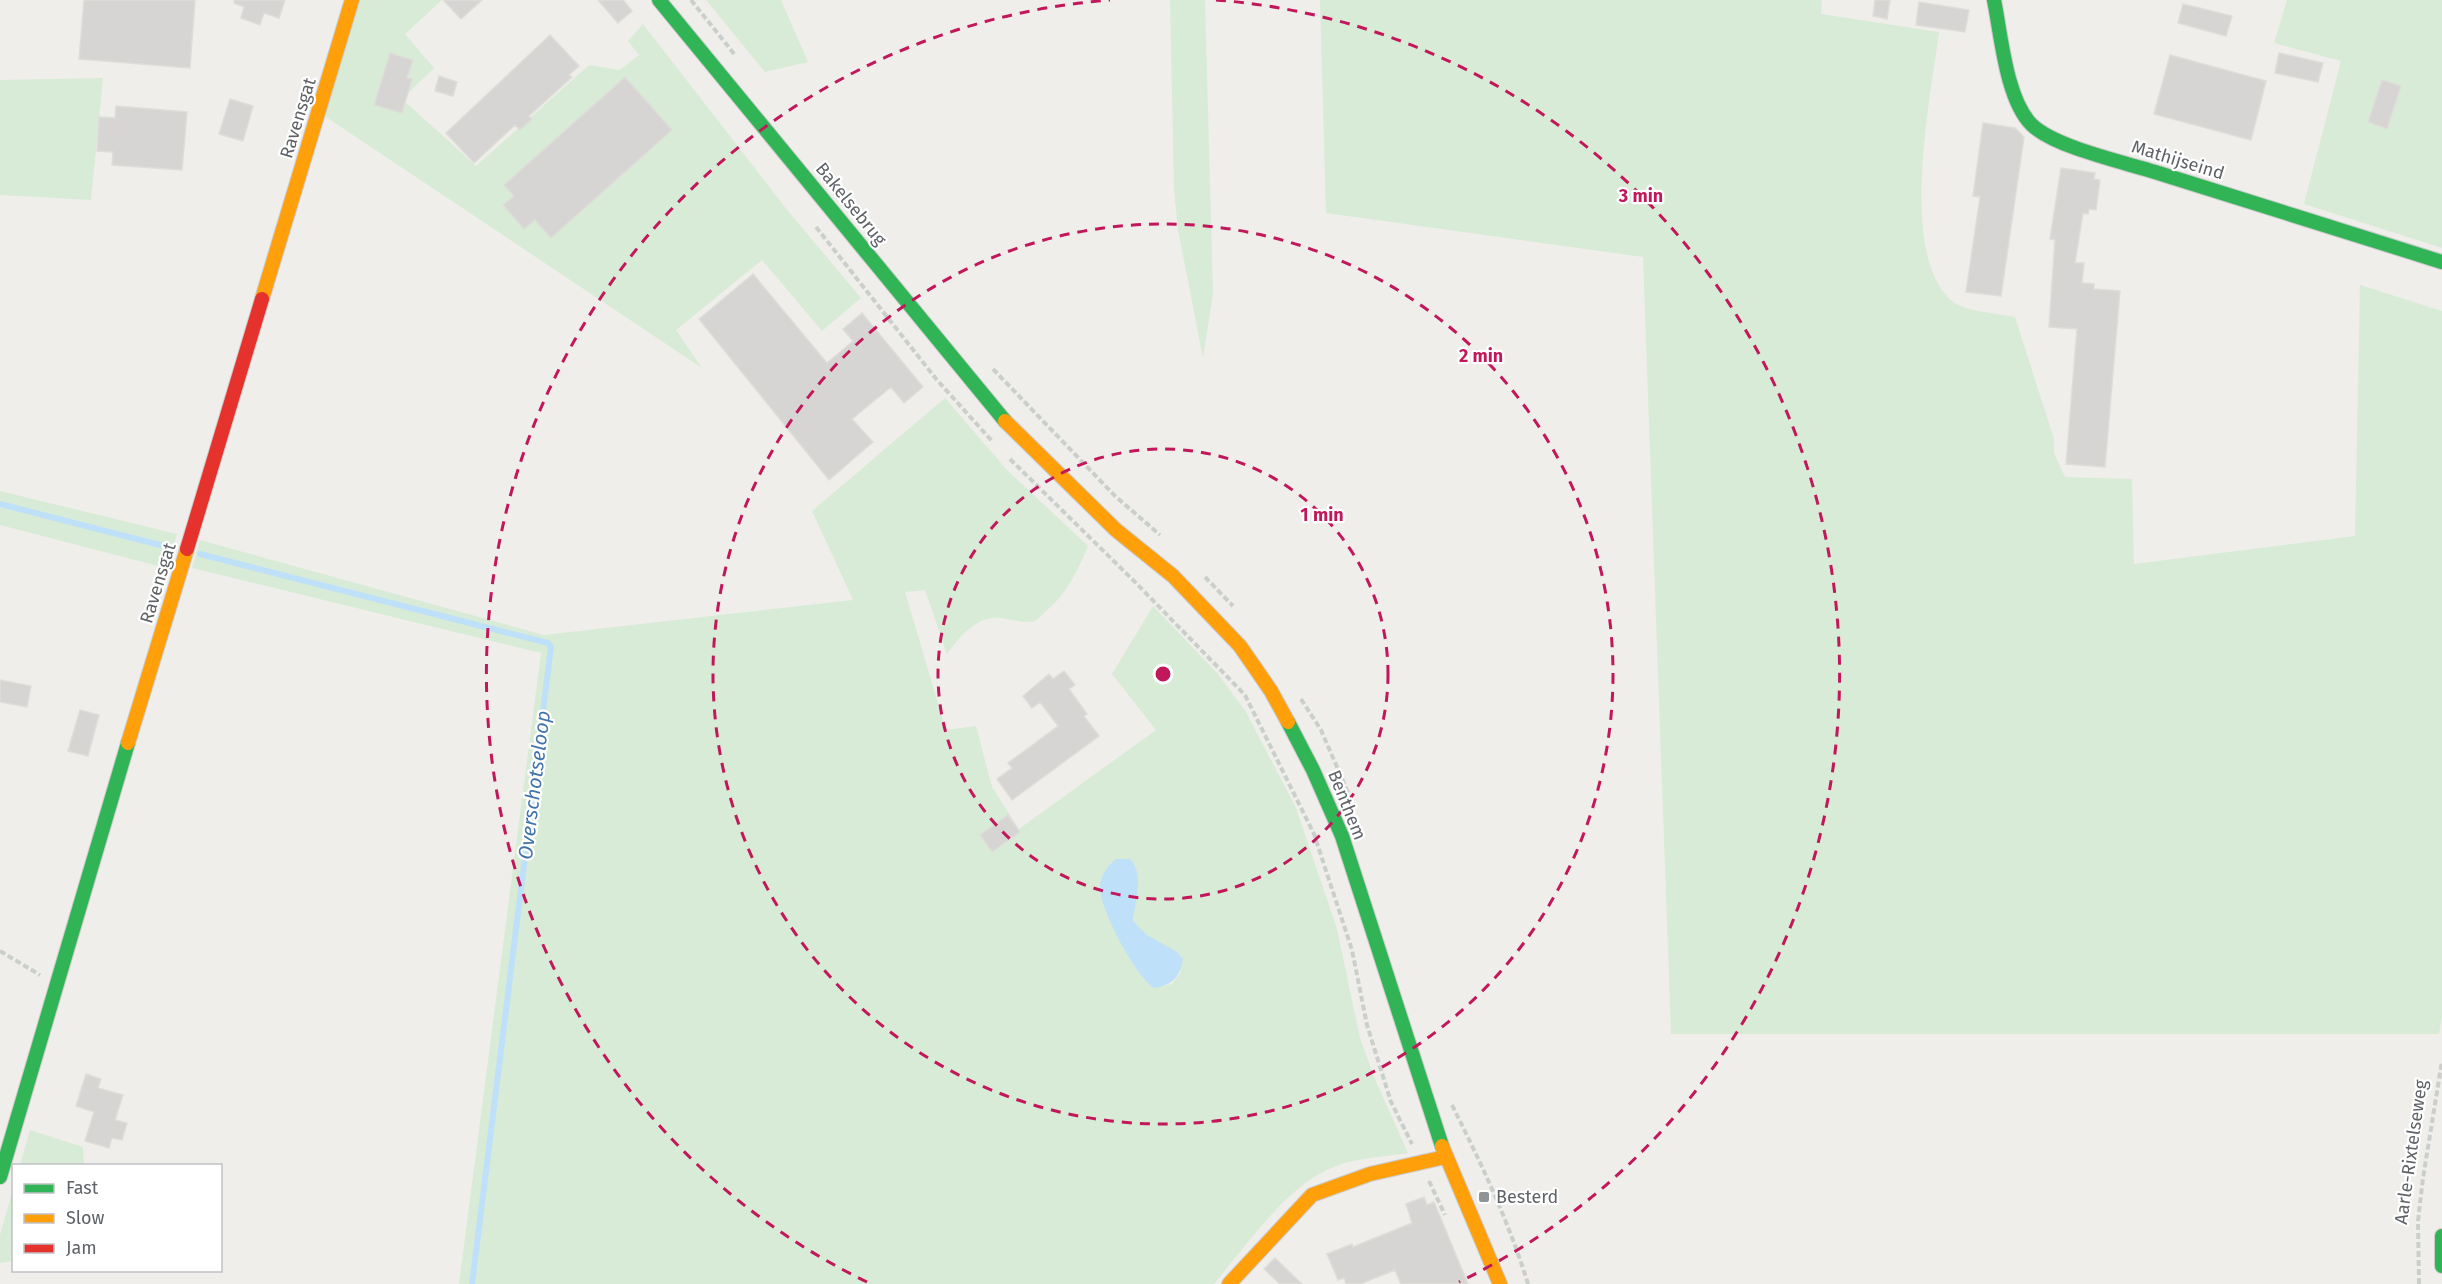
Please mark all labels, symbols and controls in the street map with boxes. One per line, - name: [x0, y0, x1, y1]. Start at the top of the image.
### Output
- street label: Ravensgat: [275, 75, 321, 161]
- street label: Mathijseind: [2129, 136, 2227, 184]
- street label: Bakelsebrug: [811, 158, 892, 250]
- text: 3 min: [1618, 185, 1663, 207]
- text: 2 min: [1459, 345, 1503, 367]
- text: 1 min: [1300, 504, 1344, 526]
- street label: Ravensgat: [135, 540, 181, 626]
- centre of rings: [1153, 664, 1173, 684]
- water label: Overschotseloop: [513, 709, 555, 861]
- street label: Benthem: [1323, 767, 1371, 843]
- street label: Aarle-Rixtelseweg: [2390, 1078, 2432, 1226]
- legend: [12, 1164, 222, 1272]
- text: Fast: [66, 1177, 99, 1199]
- place label: Besterd: [1496, 1186, 1558, 1208]
- marker: Besterd: [1477, 1190, 1491, 1204]
- text: Slow: [66, 1207, 105, 1229]
- text: Jam: [66, 1237, 97, 1259]

